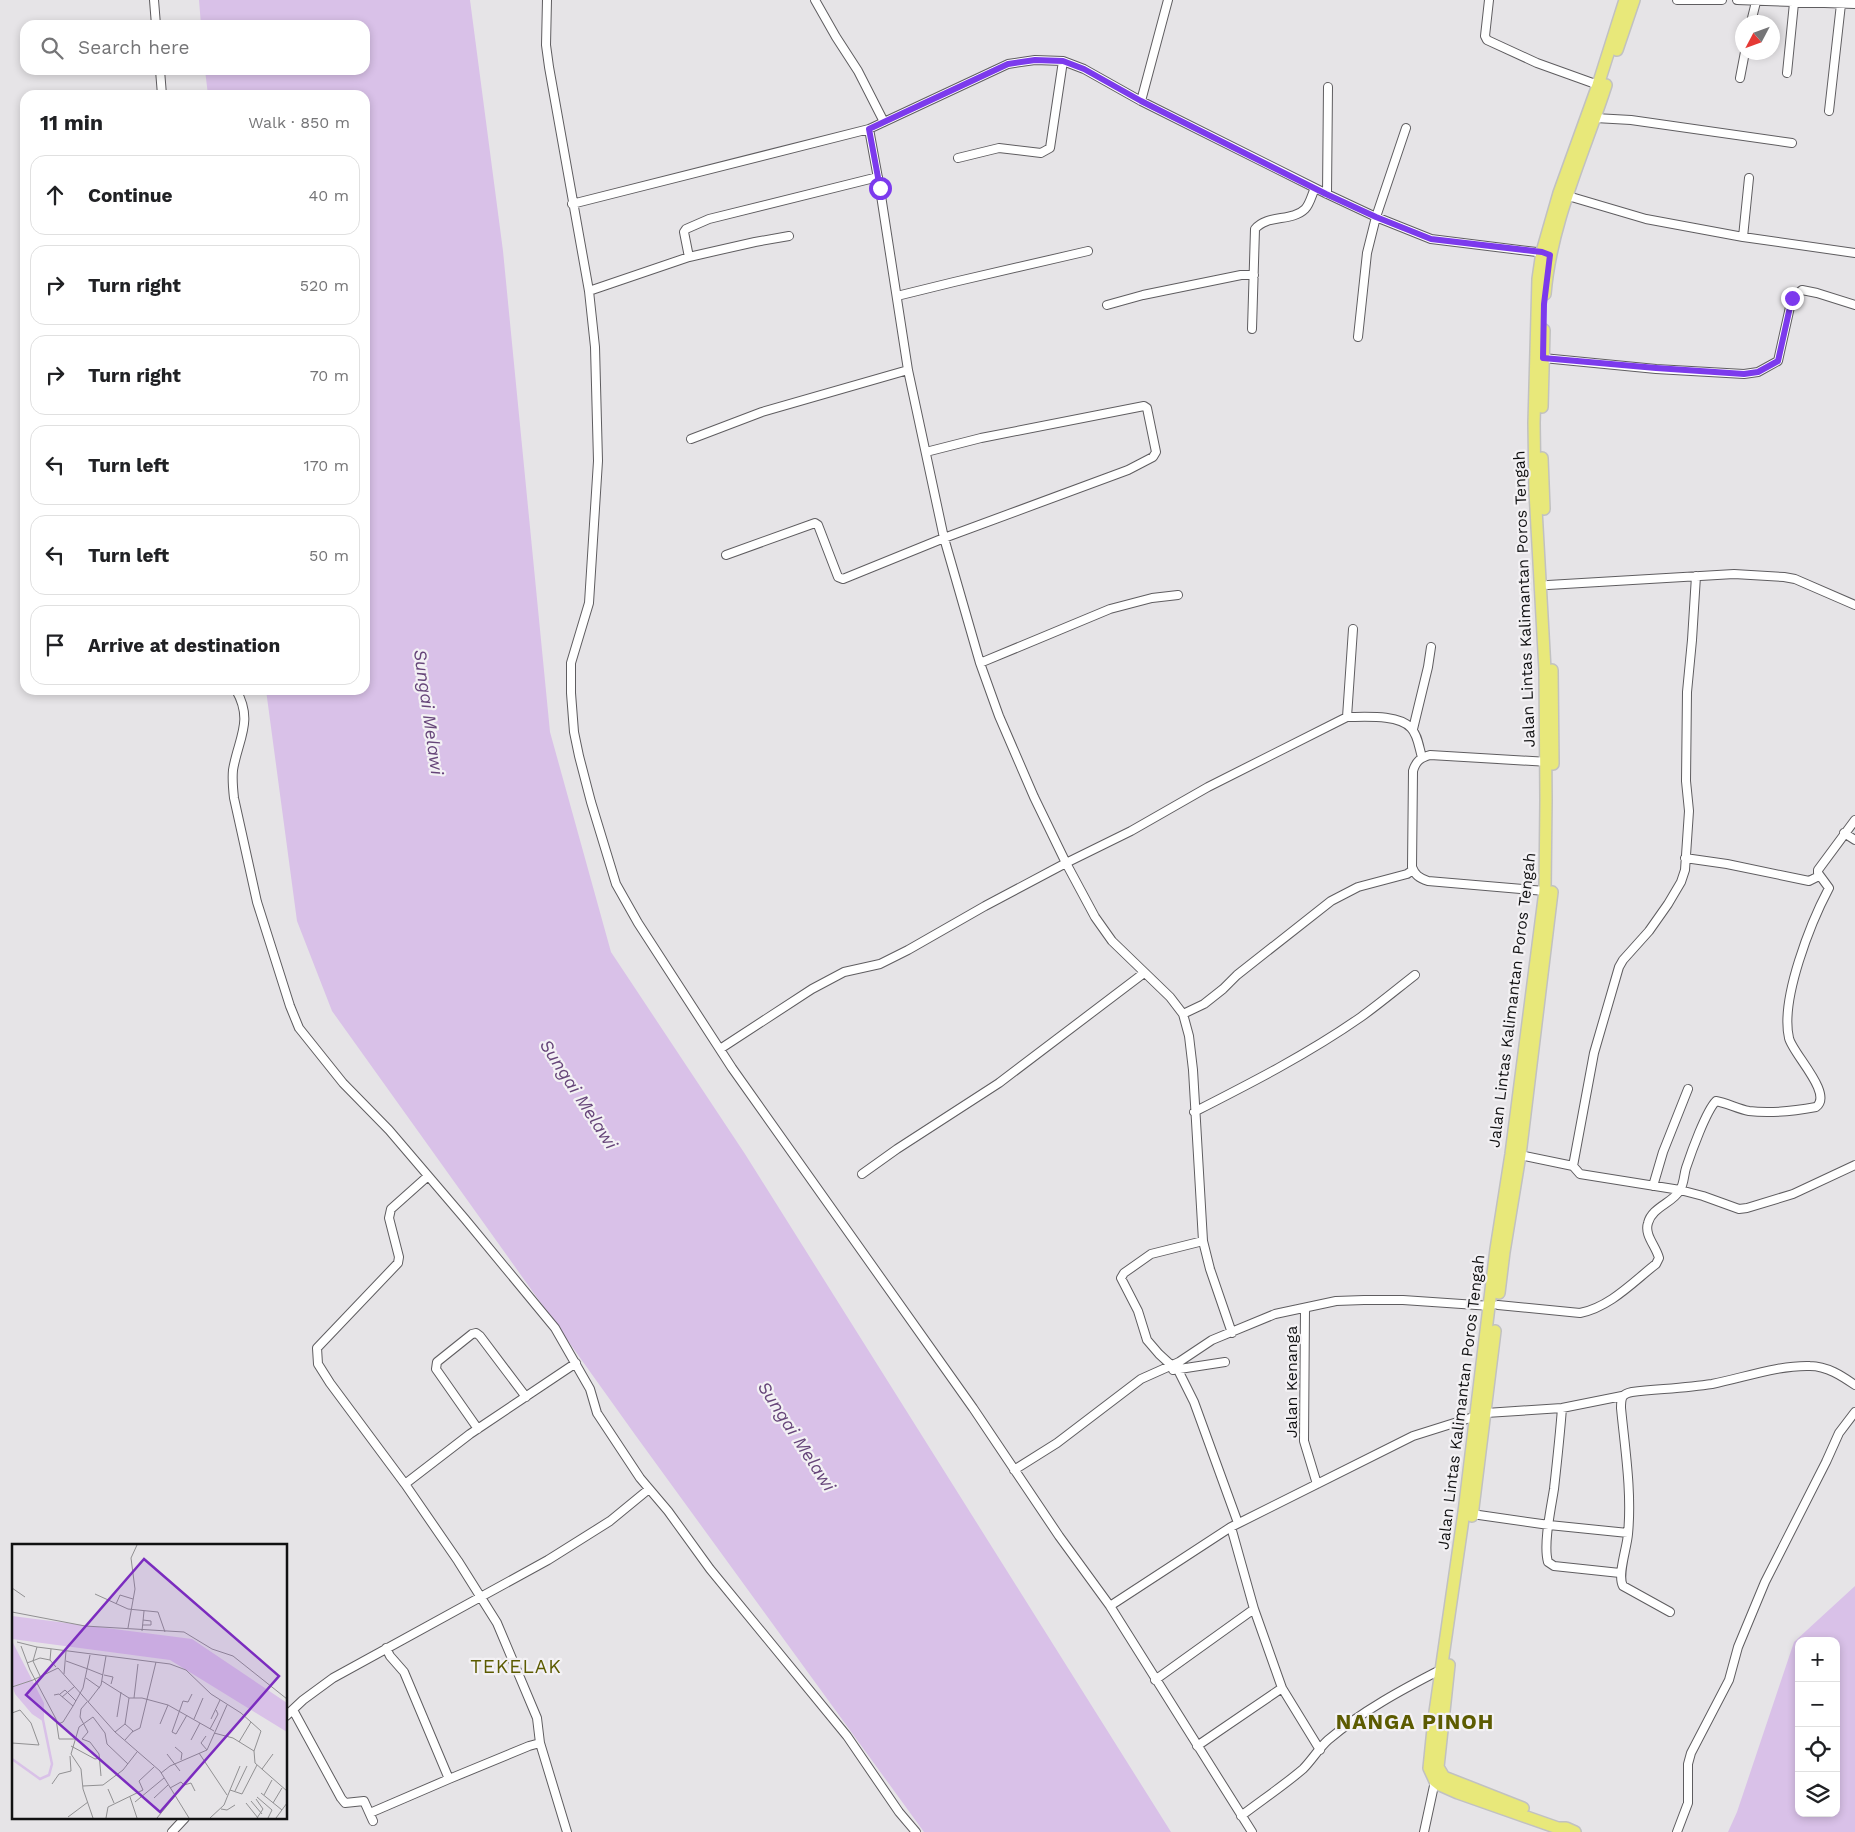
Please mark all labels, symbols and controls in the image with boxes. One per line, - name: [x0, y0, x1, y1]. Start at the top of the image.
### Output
- north arrow: [1735, 15, 1780, 60]
- search box: [20, 20, 370, 75]
- icon: search: [38, 34, 66, 62]
- text: Search here: [78, 36, 189, 59]
- text: 11 min: [40, 110, 103, 135]
- text: Walk · 850 m: [248, 113, 350, 132]
- route start: [869, 177, 892, 200]
- icon: ahead: [41, 181, 69, 209]
- text: Continue: [88, 184, 172, 207]
- text: 40 m: [309, 186, 349, 205]
- icon: right: [41, 271, 69, 299]
- text: Turn right: [88, 274, 181, 297]
- text: 520 m: [300, 276, 349, 295]
- route end: [1781, 287, 1804, 310]
- icon: right: [41, 361, 69, 389]
- text: Turn right: [88, 364, 181, 387]
- text: 70 m: [310, 366, 349, 385]
- street label: Jalan Lintas Kalimantan Poros Tengah: [1509, 450, 1539, 748]
- icon: left: [41, 451, 69, 479]
- text: Turn left: [88, 454, 169, 477]
- text: 170 m: [303, 456, 349, 475]
- icon: left: [41, 541, 69, 569]
- text: Turn left: [88, 544, 169, 567]
- text: 50 m: [309, 546, 349, 565]
- icon: arrive: [41, 631, 69, 659]
- text: Arrive at destination: [88, 634, 280, 657]
- water label: Sungai Melawi: [410, 648, 448, 777]
- street label: Jalan Lintas Kalimantan Poros Tengah: [1484, 851, 1540, 1149]
- water label: Sungai Melawi: [536, 1035, 623, 1154]
- street label: Jalan Lintas Kalimantan Poros Tengah: [1433, 1253, 1489, 1551]
- street label: Jalan Kenanga: [1282, 1326, 1301, 1438]
- water label: Sungai Melawi: [754, 1377, 841, 1496]
- inset map: [12, 1544, 288, 1820]
- map controls: [1795, 1637, 1840, 1817]
- button: +: [1795, 1637, 1840, 1682]
- district label: TEKELAK: [470, 1655, 562, 1678]
- button: −: [1795, 1682, 1840, 1727]
- district label: NANGA PINOH: [1336, 1709, 1494, 1734]
- button: locate: [1795, 1727, 1840, 1772]
- button: layers: [1795, 1772, 1840, 1817]

